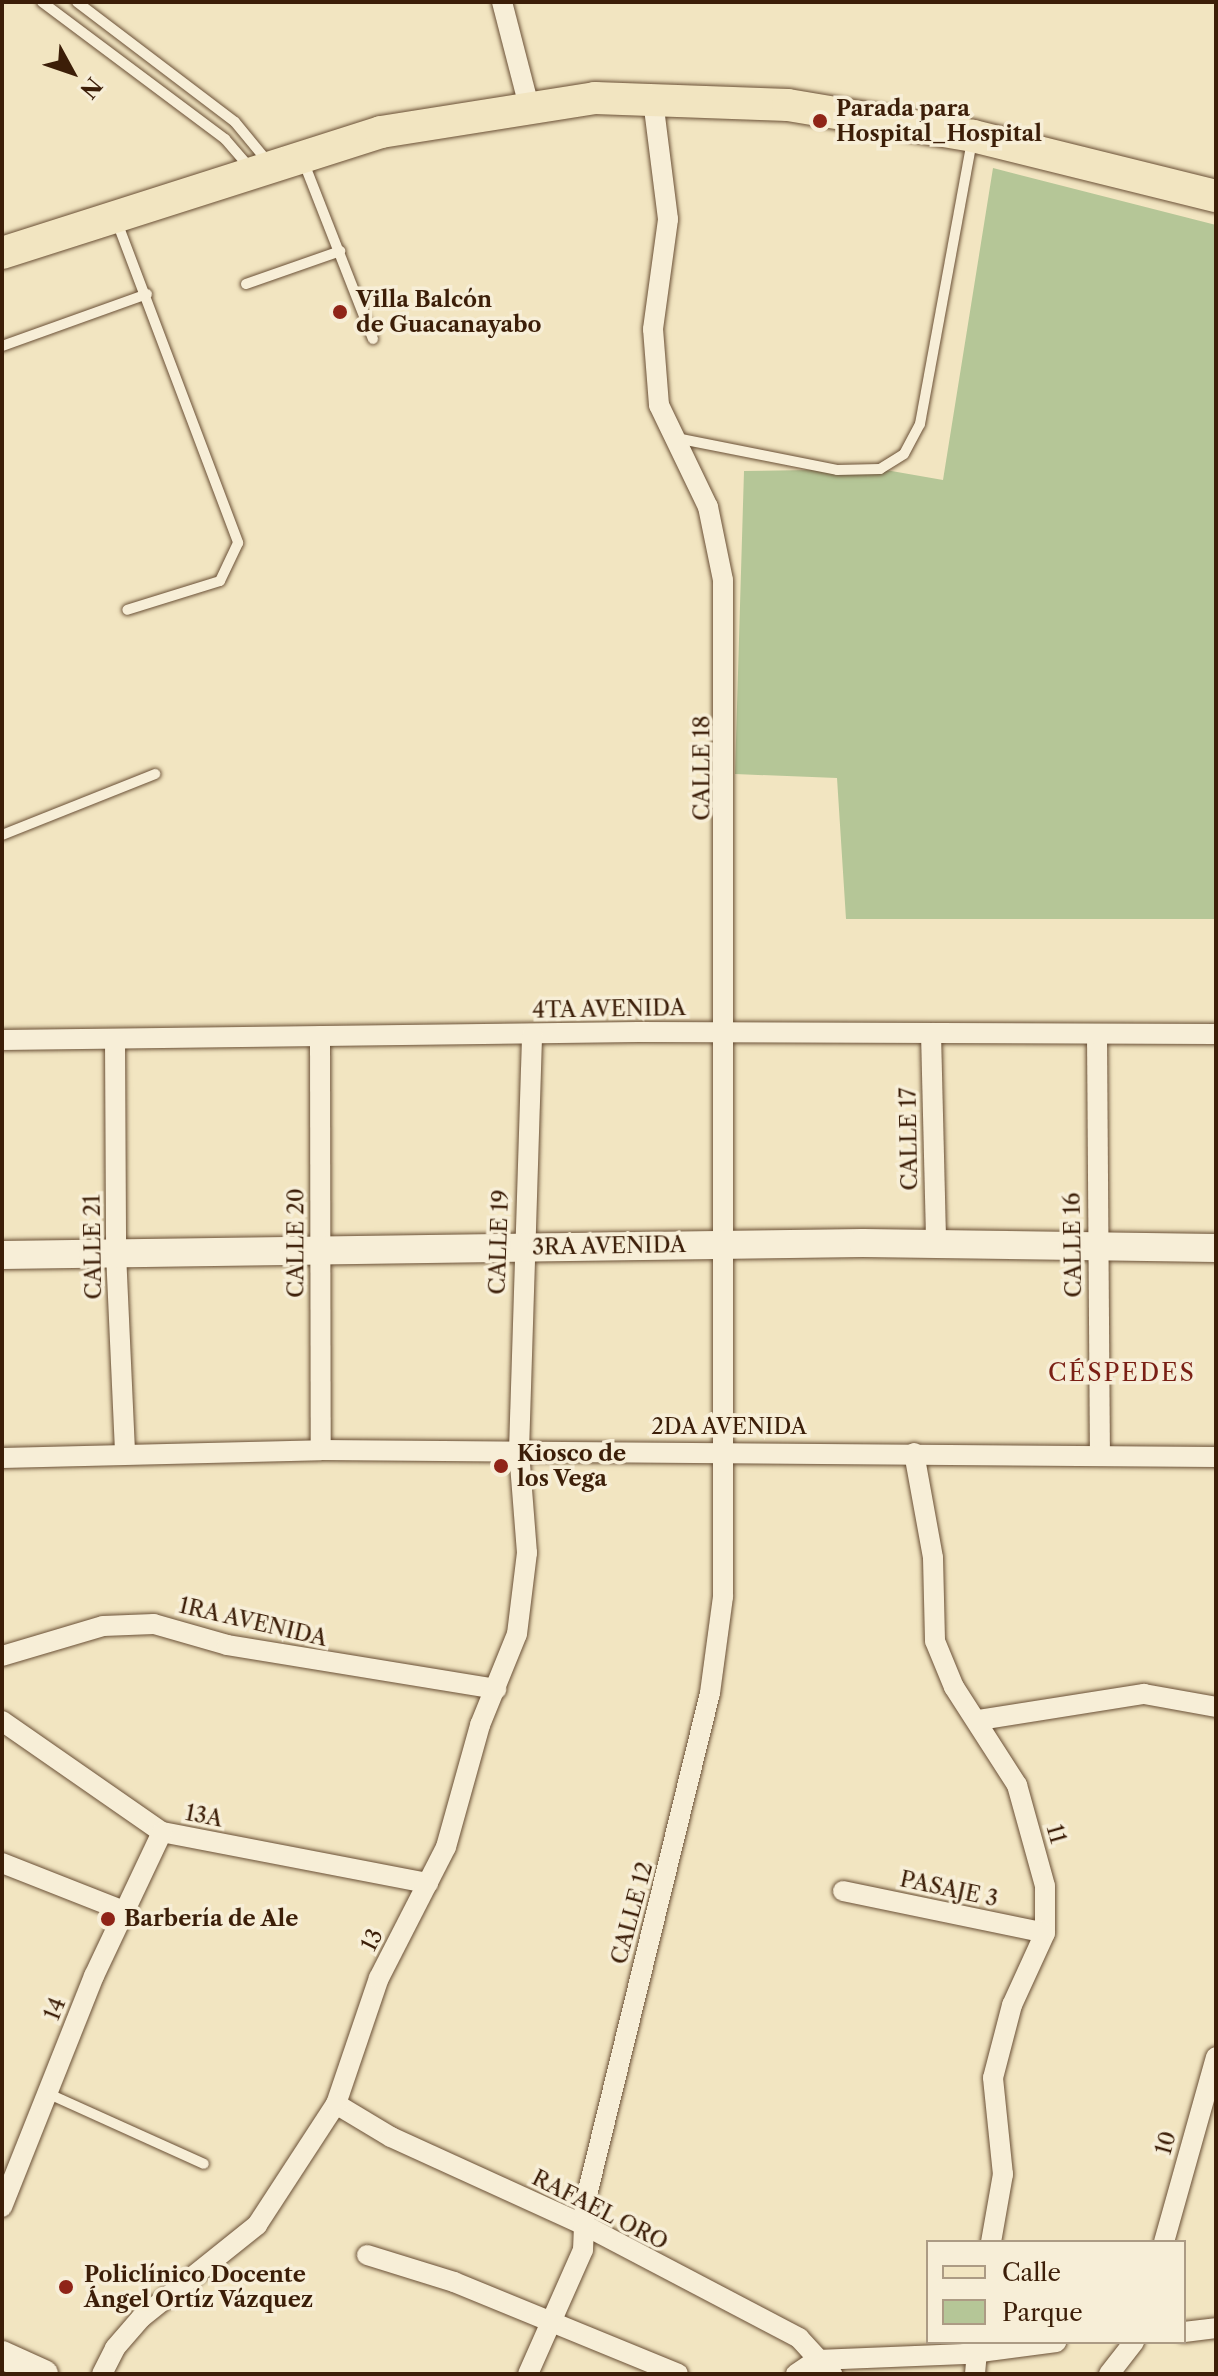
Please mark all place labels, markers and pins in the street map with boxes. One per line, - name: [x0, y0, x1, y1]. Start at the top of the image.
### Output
- place label: Parada para Hospital_Hospital: [836, 95, 1042, 146]
- marker: Parada para Hospital_Hospital: [811, 112, 829, 130]
- place label: Villa Balcón de Guacanayabo: [356, 286, 542, 338]
- marker: Villa Balcón de Guacanayabo: [331, 303, 349, 321]
- place label: Kiosco de los Vega: [517, 1440, 626, 1492]
- marker: Kiosco de los Vega: [492, 1457, 510, 1475]
- place label: Barbería de Ale: [124, 1906, 299, 1932]
- marker: Barbería de Ale: [99, 1910, 117, 1928]
- place label: Policlínico Docente Ángel Ortíz Vázquez: [84, 2261, 314, 2312]
- marker: Policlínico Docente Ángel Ortíz Vázquez: [55, 2276, 77, 2298]

